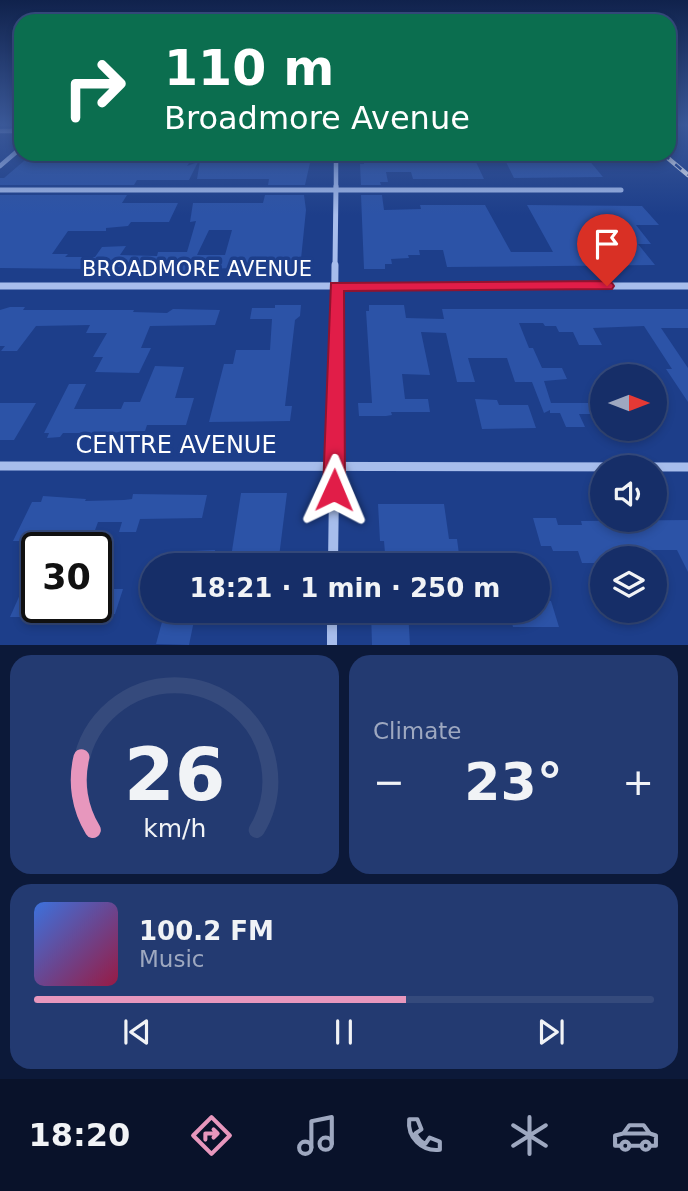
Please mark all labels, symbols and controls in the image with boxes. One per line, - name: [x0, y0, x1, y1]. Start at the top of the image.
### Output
- text: 110 m: [164, 40, 334, 97]
- icon: right: [49, 42, 140, 133]
- text: Broadmore Avenue: [164, 99, 470, 137]
- pin: [577, 214, 637, 286]
- icon: arrive: [588, 225, 626, 263]
- street label: BROADMORE AVENUE: [82, 257, 312, 281]
- north arrow: [590, 364, 667, 441]
- map controls: [590, 364, 667, 623]
- street label: CENTRE AVENUE: [75, 431, 277, 459]
- position arrow: [297, 453, 371, 527]
- button: sound: [590, 455, 667, 532]
- speed limit sign: 30: [21, 532, 112, 623]
- button: layers: [590, 546, 667, 623]
- text: 18:21 · 1 min · 250 m: [190, 573, 500, 603]
- text: Climate: [373, 718, 462, 744]
- text: 26: [124, 733, 225, 818]
- text: 23°: [464, 752, 563, 812]
- text: −: [373, 760, 405, 804]
- text: +: [622, 760, 654, 804]
- text: km/h: [143, 814, 206, 843]
- text: 100.2 FM: [139, 916, 274, 946]
- text: Music: [139, 946, 204, 972]
- icon: previous: [118, 1013, 156, 1051]
- icon: pause: [325, 1013, 363, 1051]
- icon: next: [532, 1013, 570, 1051]
- icon: directions: [187, 1111, 236, 1160]
- icon: music: [293, 1111, 342, 1160]
- icon: phone: [399, 1111, 448, 1160]
- icon: climate: [505, 1111, 554, 1160]
- icon: car: [611, 1111, 660, 1160]
- text: 18:20: [28, 1116, 130, 1154]

